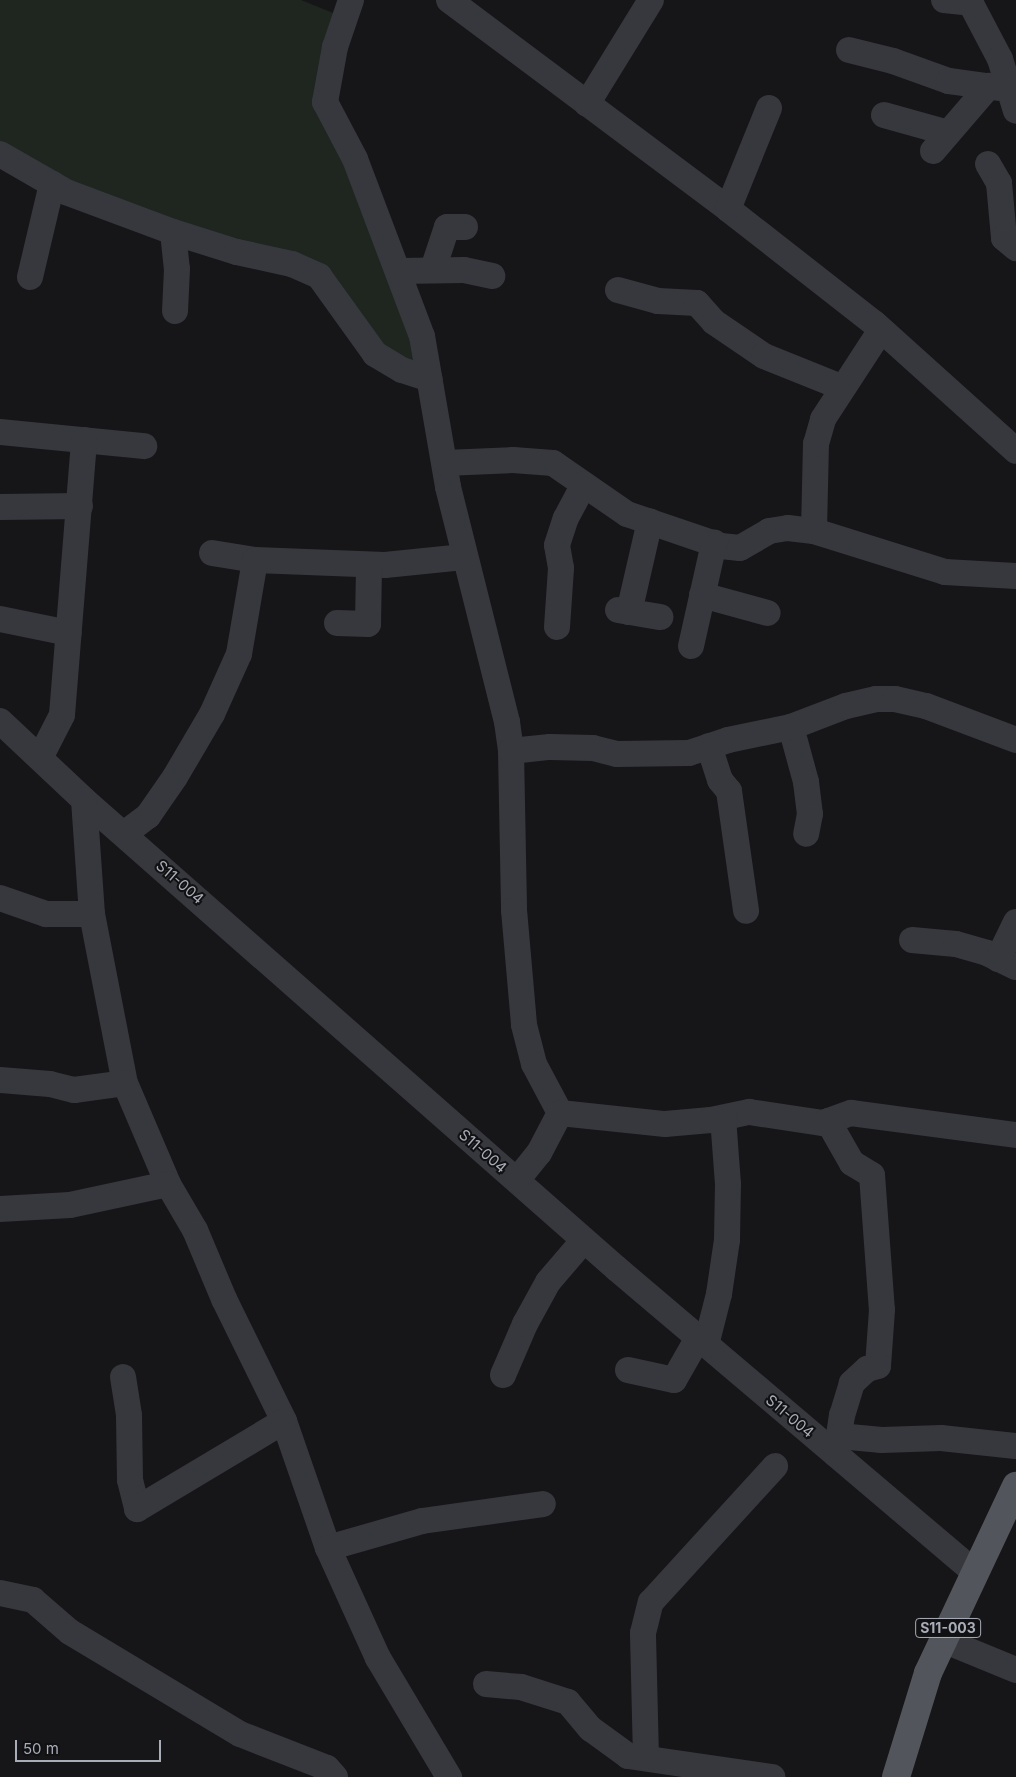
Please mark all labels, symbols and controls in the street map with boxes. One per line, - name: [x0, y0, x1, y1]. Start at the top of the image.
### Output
- street label: S11-004: [152, 856, 208, 908]
- street label: S11-004: [455, 1125, 511, 1177]
- street label: S11-004: [762, 1391, 818, 1441]
- road number: S11-003: [914, 1616, 982, 1640]
- scale bar: [18, 1730, 164, 1762]
- text: 50 m: [23, 1739, 59, 1758]

